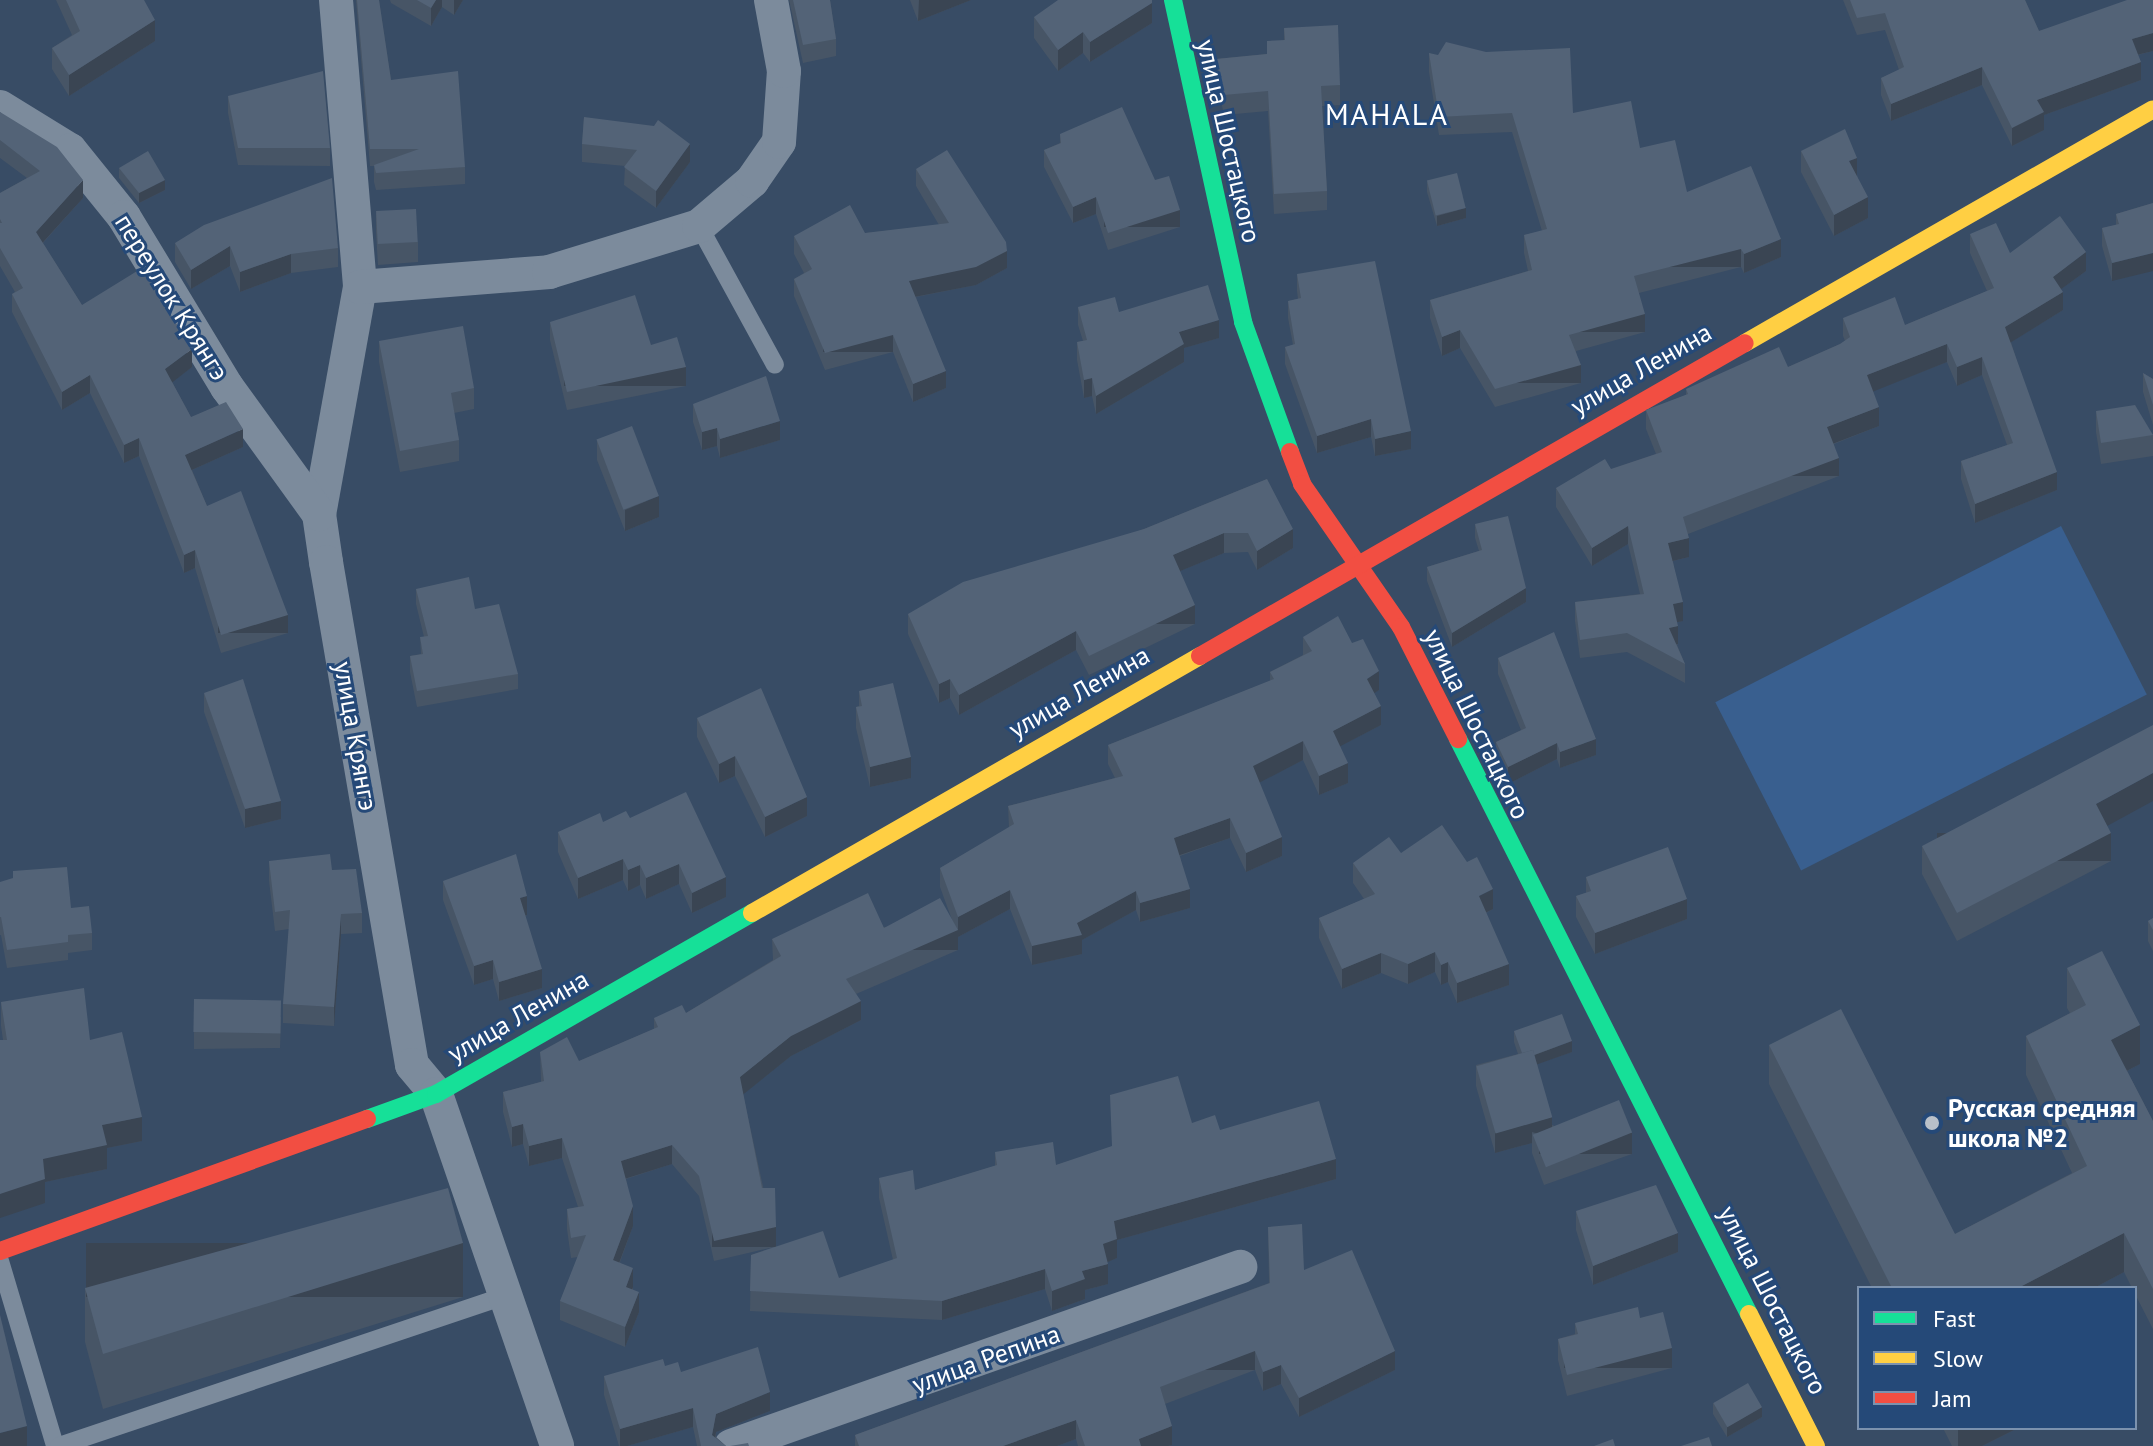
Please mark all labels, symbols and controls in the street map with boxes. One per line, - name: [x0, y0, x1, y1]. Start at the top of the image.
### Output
- street label: улица Шостацкого: [1190, 36, 1268, 246]
- district label: MAHALA: [1325, 96, 1449, 132]
- street label: переулок Крянгэ: [108, 208, 236, 386]
- street label: улица Ленина: [1565, 316, 1717, 422]
- street label: улица Шостацкого: [1417, 624, 1537, 824]
- street label: улица Ленина: [1003, 639, 1155, 745]
- street label: улица Крянгэ: [328, 659, 384, 813]
- street label: улица Ленина: [442, 963, 594, 1069]
- place label: Русская средняя школа №2: [1948, 1092, 2136, 1154]
- marker: Русская средняя школа №2: [1923, 1114, 1941, 1132]
- street label: улица Шостацкого: [1712, 1200, 1834, 1400]
- legend: [1857, 1286, 2137, 1430]
- text: Fast: [1933, 1303, 1976, 1334]
- street label: улица Репина: [908, 1318, 1064, 1400]
- text: Slow: [1933, 1343, 1983, 1374]
- text: Jam: [1933, 1383, 1971, 1414]

